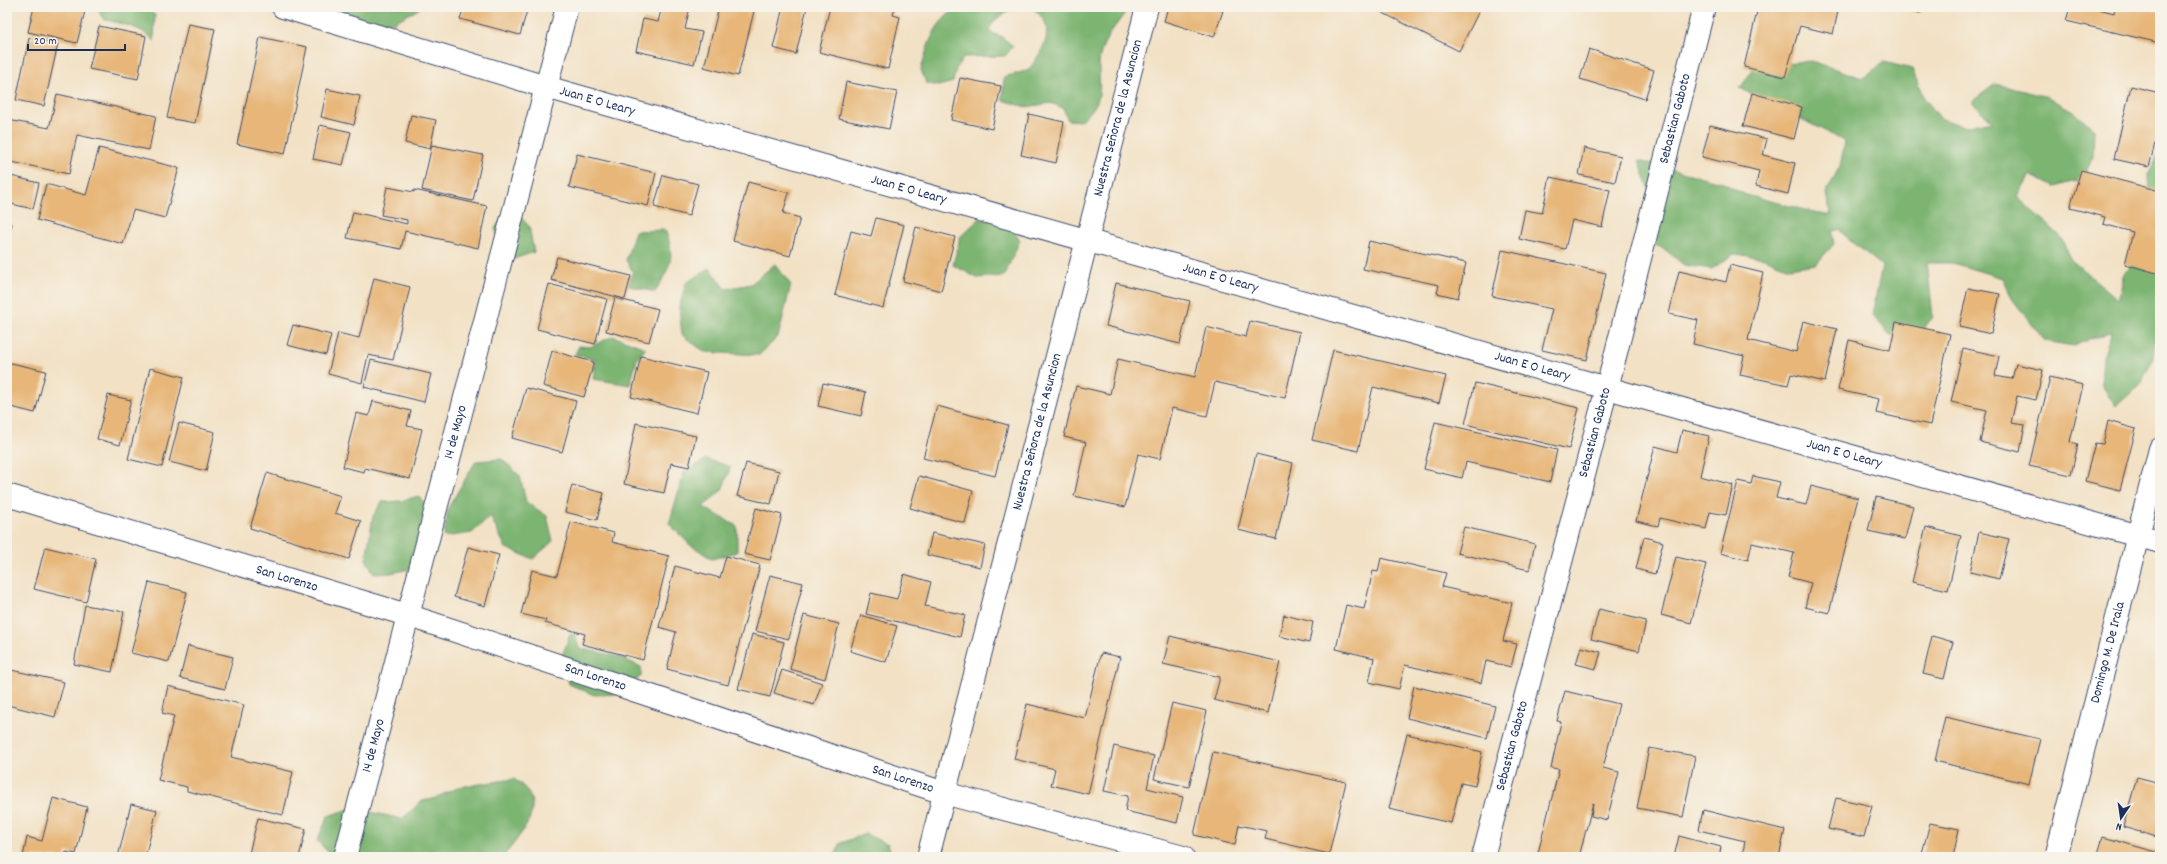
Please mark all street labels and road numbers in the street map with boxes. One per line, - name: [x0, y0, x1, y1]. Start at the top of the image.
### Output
- street label: Nuestra Señora de la Asuncion: [1089, 37, 1148, 199]
- street label: Sebastian Gaboto: [1654, 72, 1697, 166]
- street label: Juan E O Leary: [557, 81, 637, 122]
- street label: Juan E O Leary: [869, 170, 949, 210]
- street label: Juan E O Leary: [1180, 258, 1261, 299]
- street label: Juan E O Leary: [1492, 347, 1573, 387]
- street label: Nuestra Señora de la Asuncion: [1008, 351, 1067, 513]
- street label: Sebastian Gaboto: [1574, 385, 1617, 480]
- street label: 14 de Mayo: [439, 403, 473, 461]
- street label: Juan E O Leary: [1804, 434, 1885, 474]
- street label: San Lorenzo: [253, 560, 320, 598]
- street label: Domingo M. De Irala: [2086, 599, 2131, 705]
- street label: San Lorenzo: [562, 658, 629, 697]
- street label: Sebastian Gaboto: [1491, 699, 1534, 793]
- street label: 14 de Mayo: [357, 717, 391, 775]
- street label: San Lorenzo: [869, 760, 936, 799]

